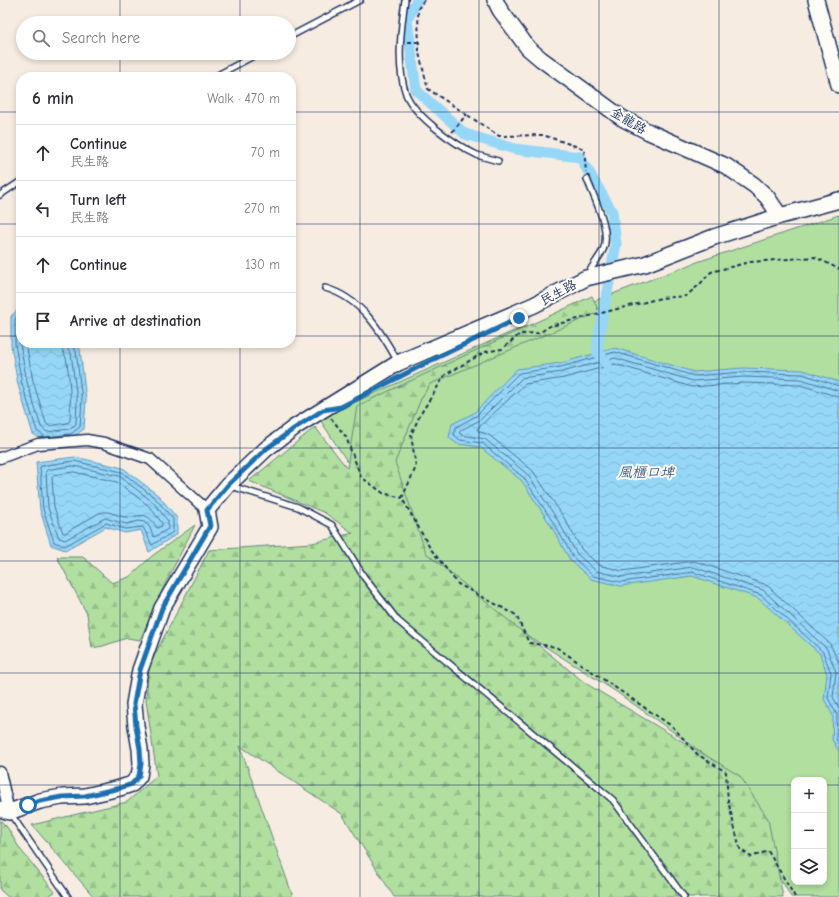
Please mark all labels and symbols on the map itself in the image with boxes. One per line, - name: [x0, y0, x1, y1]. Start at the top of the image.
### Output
- street label: 金龍路: [608, 104, 649, 137]
- street label: 民生路: [537, 277, 579, 308]
- route end: [510, 309, 528, 327]
- water label: 風櫃口埤: [618, 464, 675, 481]
- route start: [19, 796, 37, 814]

